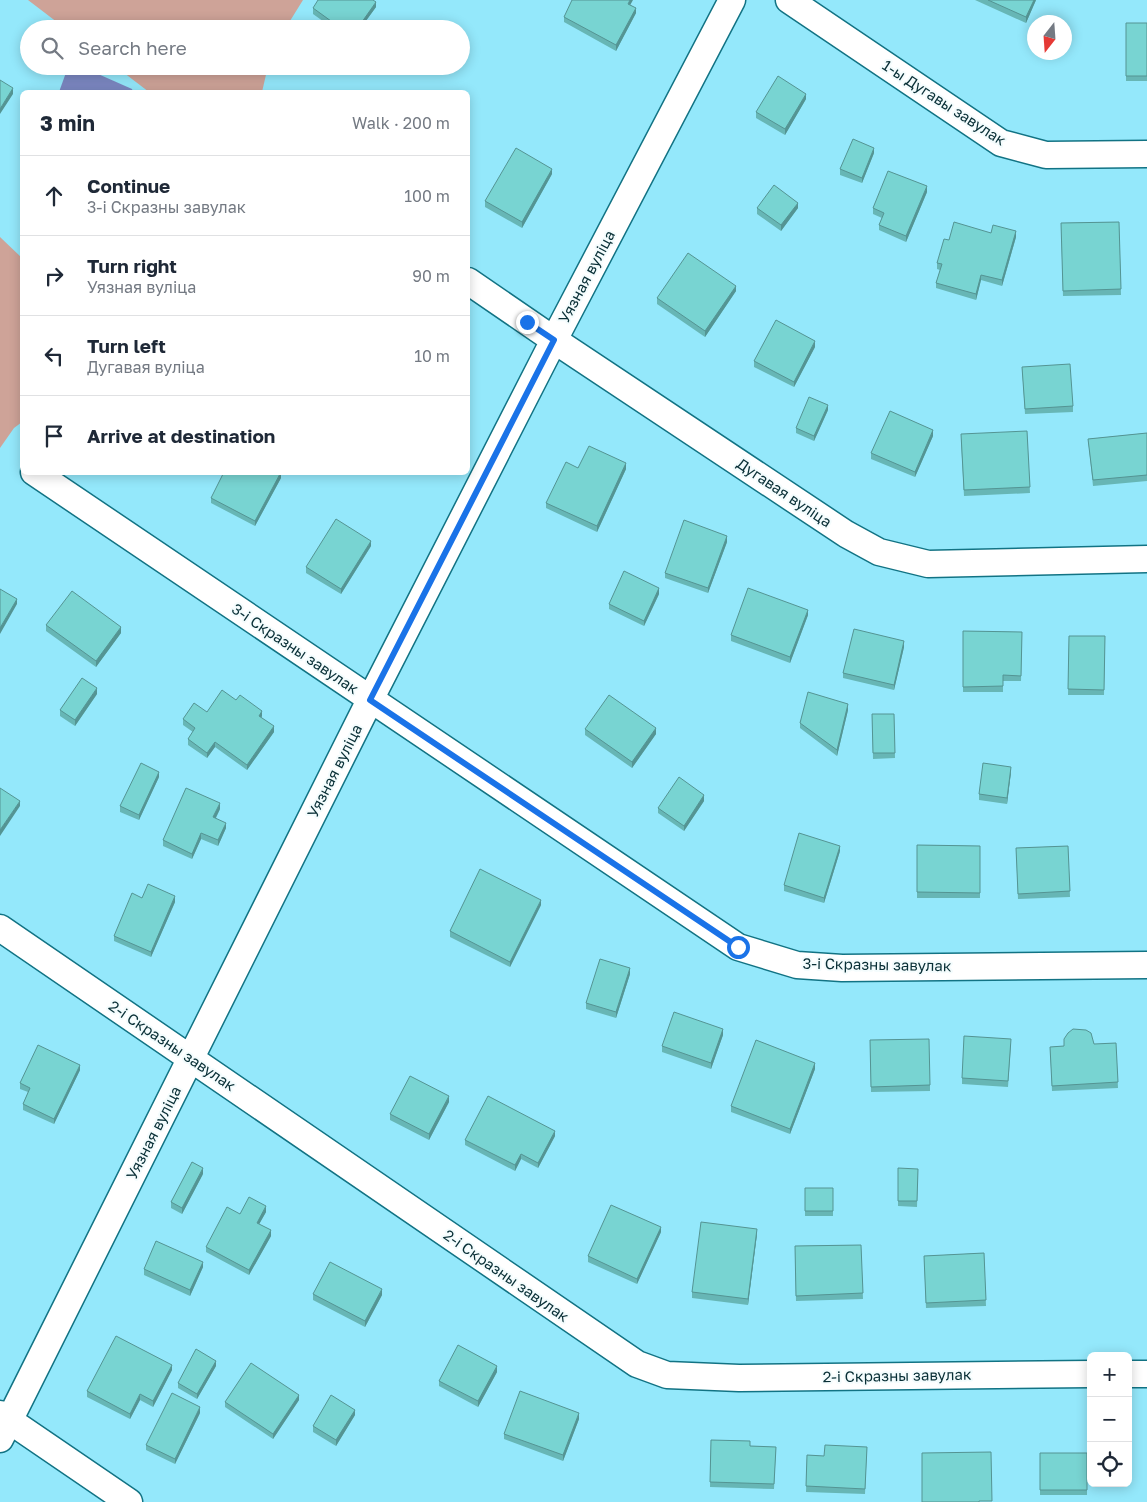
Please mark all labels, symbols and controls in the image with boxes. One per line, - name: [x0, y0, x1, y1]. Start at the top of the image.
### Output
- north arrow: [1027, 15, 1072, 60]
- search box: [20, 20, 470, 75]
- icon: search: [38, 34, 66, 62]
- text: Search here: [78, 36, 187, 59]
- street label: 1-ы Дугавы завулак: [879, 56, 1010, 149]
- text: 3 min: [40, 110, 95, 136]
- text: Walk · 200 m: [352, 113, 450, 133]
- text: Continue: [87, 174, 170, 197]
- icon: ahead: [40, 182, 68, 210]
- text: 100 m: [404, 186, 450, 206]
- text: 3-і Скразны завулак: [87, 197, 246, 217]
- street label: Уязная вуліца: [554, 227, 618, 326]
- text: Turn right: [87, 254, 177, 277]
- icon: right: [40, 262, 68, 290]
- text: 90 m: [412, 266, 450, 286]
- text: Уязная вуліца: [87, 277, 196, 297]
- route end: [516, 311, 539, 334]
- text: Turn left: [87, 334, 166, 357]
- icon: left: [40, 342, 68, 370]
- text: 10 m: [414, 346, 450, 366]
- text: Дугавая вуліца: [87, 357, 205, 377]
- icon: arrive: [40, 422, 68, 450]
- text: Arrive at destination: [87, 424, 275, 447]
- street label: Дугавая вуліца: [734, 454, 835, 530]
- street label: 3-і Скразны завулак: [229, 599, 363, 697]
- street label: Уязная вуліца: [303, 721, 365, 820]
- route start: [727, 936, 750, 959]
- street label: 3-і Скразны завулак: [802, 954, 952, 974]
- street label: 2-і Скразны завулак: [106, 996, 240, 1094]
- street label: Уязная вуліца: [122, 1083, 184, 1182]
- street label: 2-і Скразны завулак: [440, 1225, 573, 1325]
- map controls: [1087, 1352, 1132, 1487]
- button: +: [1087, 1352, 1132, 1397]
- street label: 2-і Скразны завулак: [822, 1365, 972, 1385]
- button: −: [1087, 1397, 1132, 1442]
- button: locate: [1087, 1442, 1132, 1487]

